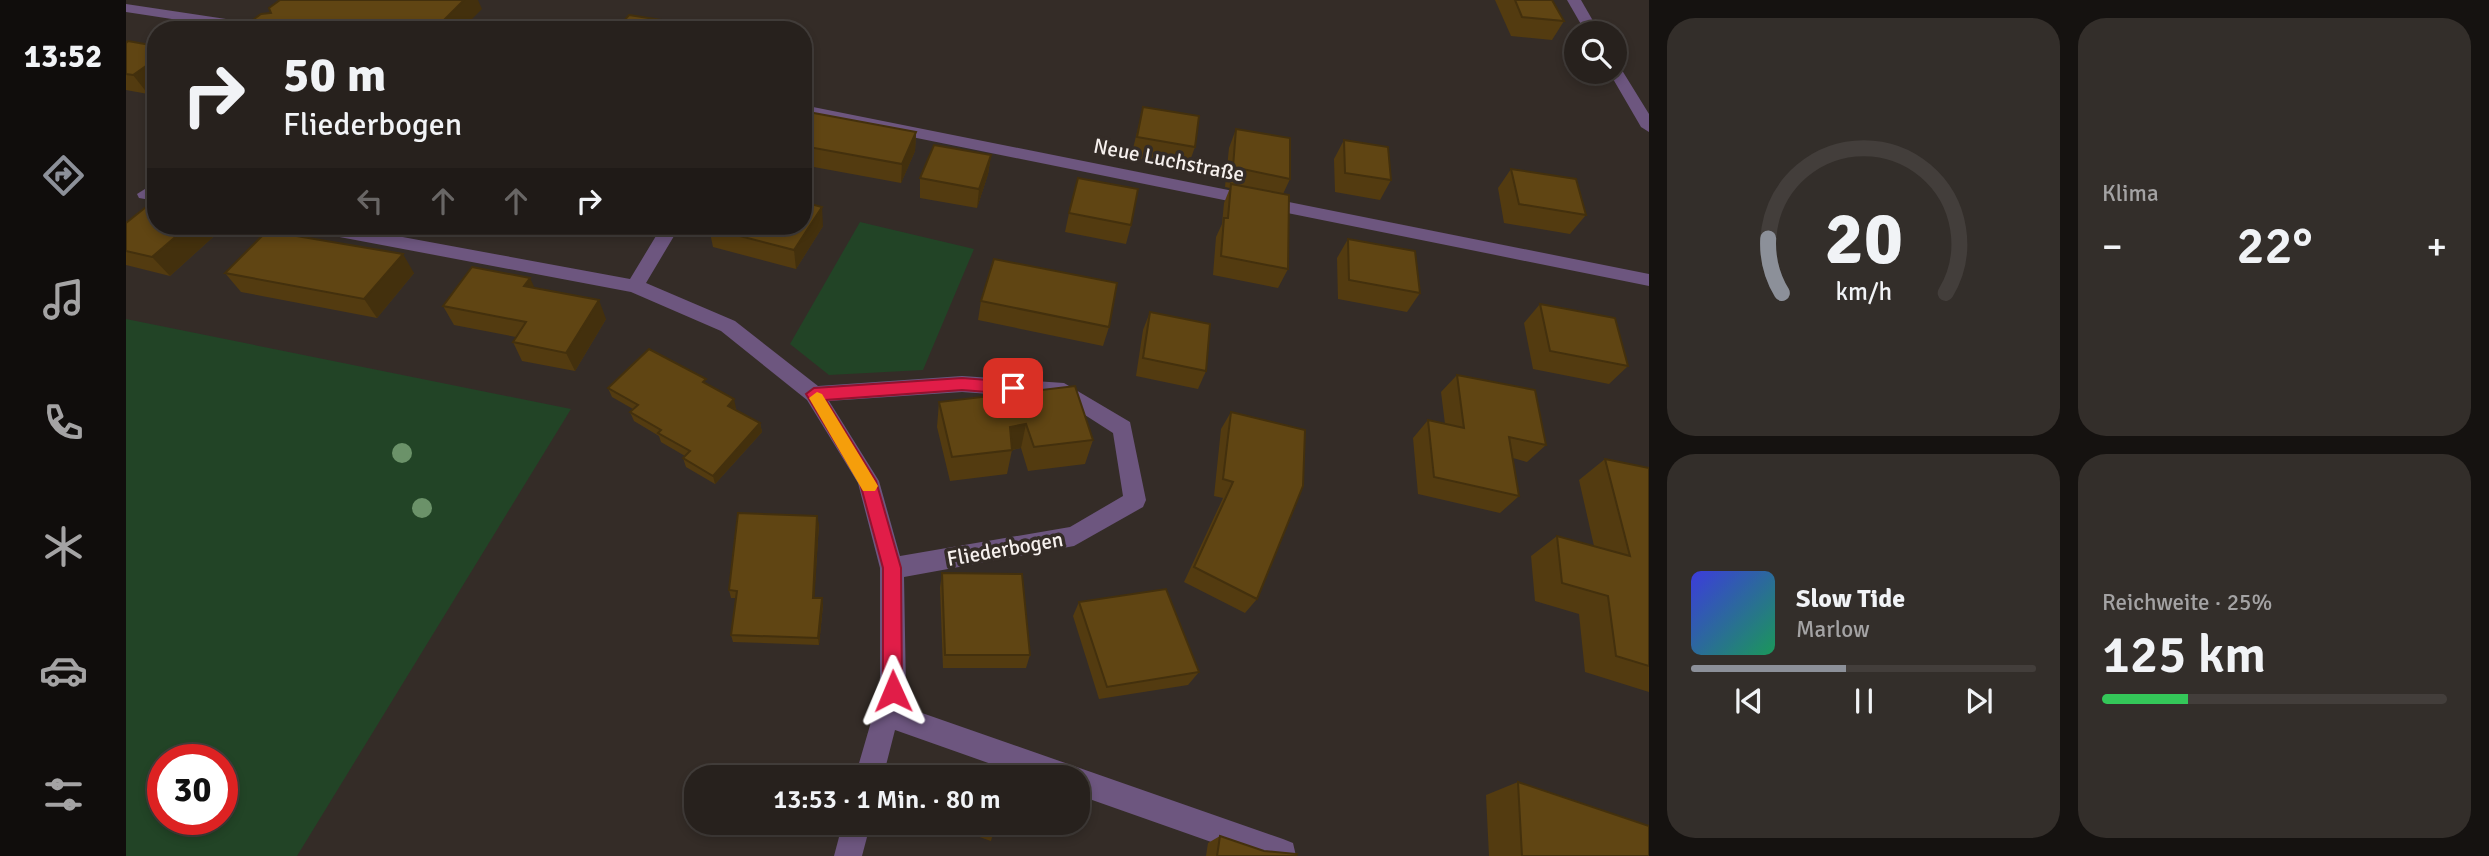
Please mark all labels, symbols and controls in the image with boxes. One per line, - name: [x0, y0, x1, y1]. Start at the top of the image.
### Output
- map controls: [1564, 21, 1627, 84]
- button: search: [1564, 21, 1627, 84]
- text: 13:52: [24, 37, 102, 76]
- text: 50 m: [283, 45, 386, 105]
- icon: right: [168, 49, 259, 140]
- text: Fliederbogen: [283, 105, 462, 144]
- street label: Neue Luchstraße: [1091, 133, 1247, 187]
- icon: directions: [39, 151, 88, 200]
- text: Klima: [2102, 179, 2159, 208]
- icon: left: [351, 182, 389, 220]
- icon: ahead: [424, 182, 462, 220]
- icon: ahead: [497, 182, 535, 220]
- icon: right: [570, 182, 608, 220]
- text: 20: [1824, 195, 1903, 284]
- text: 22°: [2236, 214, 2313, 278]
- text: −: [2102, 223, 2123, 270]
- text: +: [2426, 223, 2447, 270]
- icon: music: [39, 275, 88, 324]
- text: km/h: [1835, 276, 1892, 307]
- pin: [983, 358, 1043, 418]
- icon: arrive: [994, 369, 1032, 407]
- icon: phone: [39, 398, 88, 447]
- icon: climate: [39, 522, 88, 571]
- street label: Fliederbogen: [945, 526, 1065, 572]
- text: Slow Tide: [1796, 583, 1905, 615]
- text: Reichweite · 25%: [2102, 588, 2272, 617]
- text: Marlow: [1796, 615, 1870, 644]
- text: 125 km: [2102, 623, 2266, 687]
- icon: car: [39, 646, 88, 695]
- position arrow: [856, 654, 930, 728]
- icon: previous: [1730, 682, 1768, 720]
- icon: pause: [1845, 682, 1883, 720]
- icon: next: [1960, 682, 1998, 720]
- speed limit sign: 30: [147, 744, 238, 835]
- icon: filters: [39, 770, 88, 819]
- text: 13:53 · 1 Min. · 80 m: [773, 784, 1001, 816]

